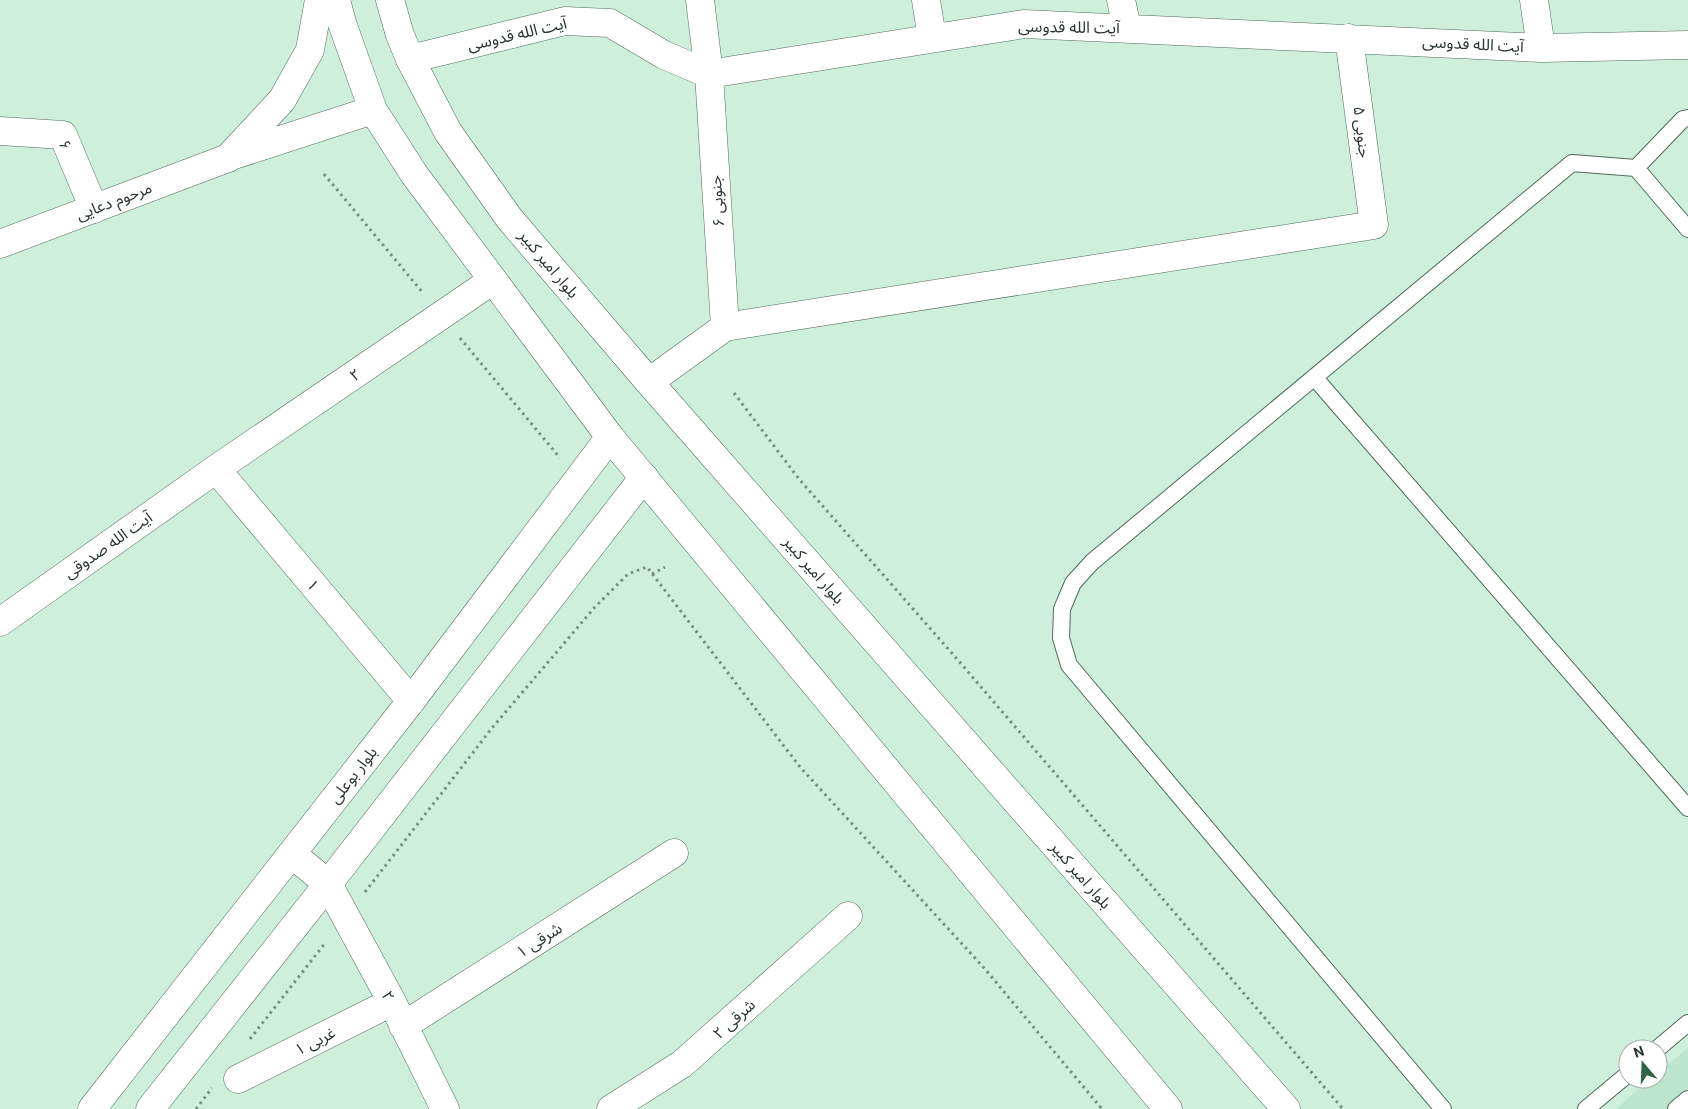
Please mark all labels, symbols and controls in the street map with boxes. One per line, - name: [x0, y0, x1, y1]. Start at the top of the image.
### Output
- street label: آیت الله قدوسی: [465, 13, 570, 55]
- street label: آیت الله قدوسی: [1018, 17, 1121, 37]
- street label: آیت الله قدوسی: [1422, 32, 1526, 56]
- street label: ۵ جنوبی: [1349, 105, 1375, 159]
- street label: ۶: [55, 136, 75, 154]
- street label: ۶ جنوبی: [706, 175, 728, 227]
- street label: مرحوم دعایی: [73, 178, 156, 227]
- street label: بلوار امیر کبیر: [514, 225, 583, 302]
- street label: ۲: [346, 365, 364, 385]
- street label: آیت الله صدوقی: [60, 507, 157, 582]
- street label: بلوار امیر کبیر: [779, 532, 848, 608]
- street label: ۱: [303, 575, 323, 595]
- street label: بلوار بوعلی: [325, 743, 381, 807]
- street label: بلوار امیر کبیر: [1046, 837, 1115, 913]
- street label: شرقی ۱: [513, 918, 565, 962]
- street label: ۲: [377, 987, 399, 1005]
- street label: شرقی ۲: [709, 995, 759, 1043]
- street label: غربی ۱: [291, 1023, 339, 1059]
- north arrow: [1618, 1039, 1668, 1089]
- text: N: [1631, 1043, 1646, 1061]

